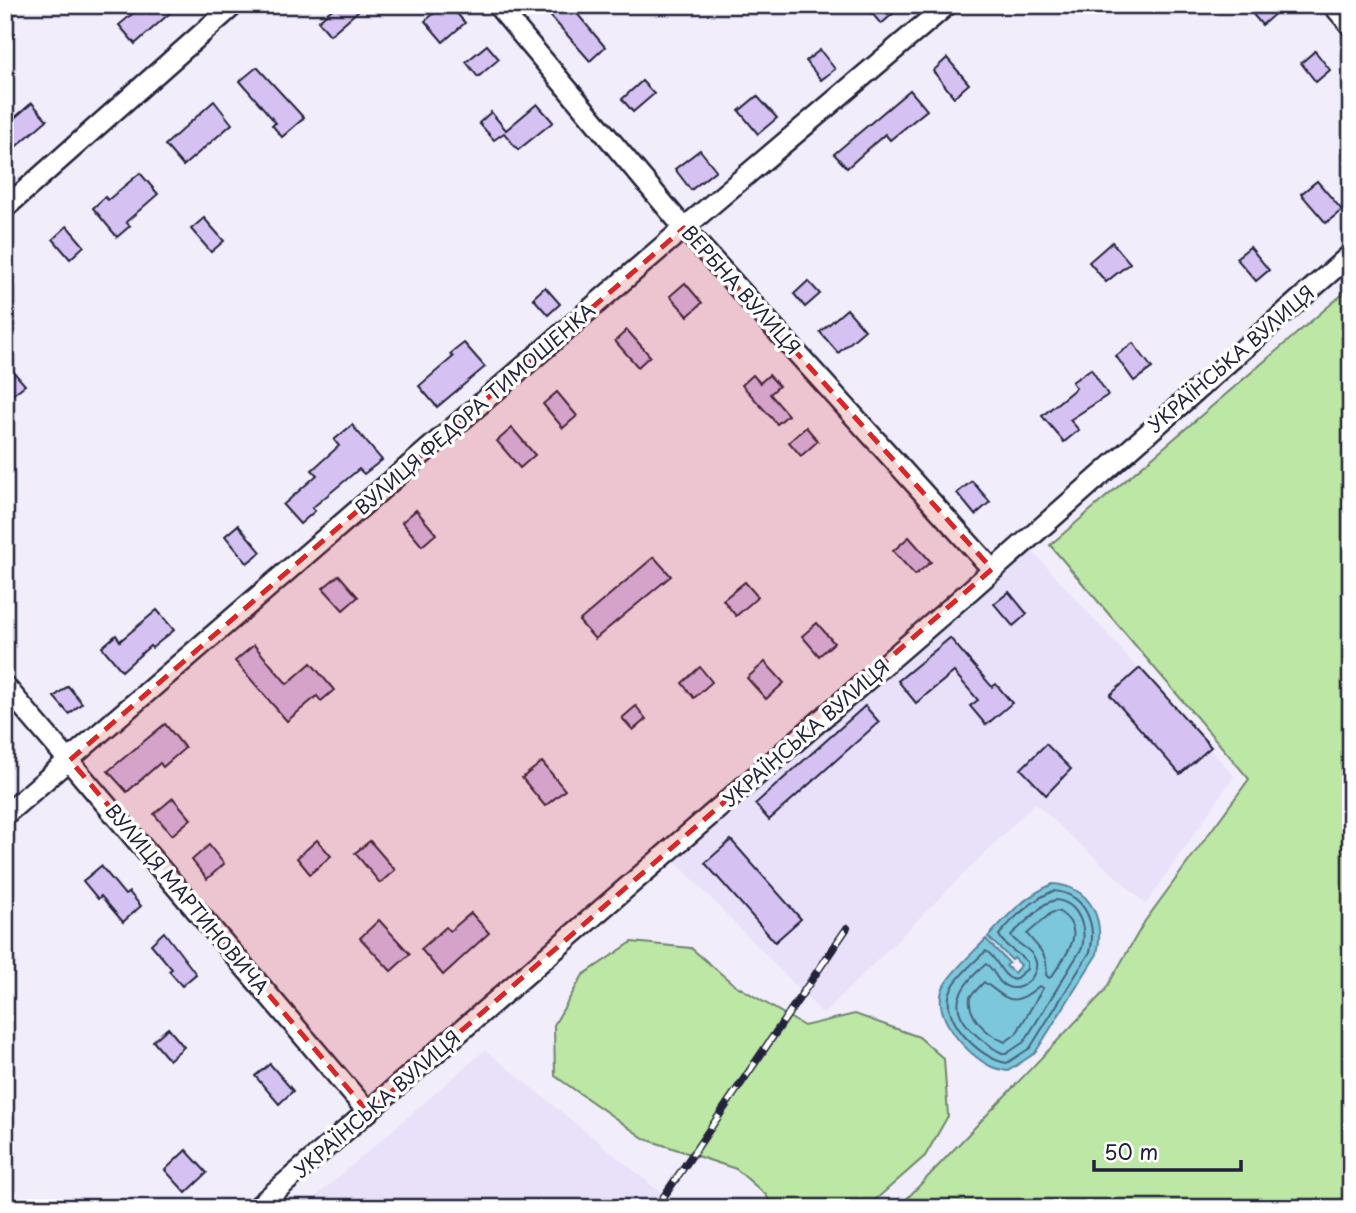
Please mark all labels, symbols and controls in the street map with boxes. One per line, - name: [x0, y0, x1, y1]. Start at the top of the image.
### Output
- street label: ВЕРБНА ВУЛИЦЯ: [676, 218, 808, 360]
- street label: УКРАЇНСЬКА ВУЛИЦЯ: [1141, 278, 1320, 438]
- street label: ВУЛИЦЯ ФЕДОРА ТИМОШЕНКА: [348, 296, 601, 521]
- street label: УКРАЇНСЬКА ВУЛИЦЯ: [716, 652, 895, 812]
- street label: ВУЛИЦЯ МАРТИНОВИЧА: [100, 797, 276, 1000]
- street label: УКРАЇНСЬКА ВУЛИЦЯ: [287, 1023, 466, 1183]
- scale bar: [1094, 1129, 1240, 1173]
- text: 50 m: [1104, 1135, 1158, 1167]

